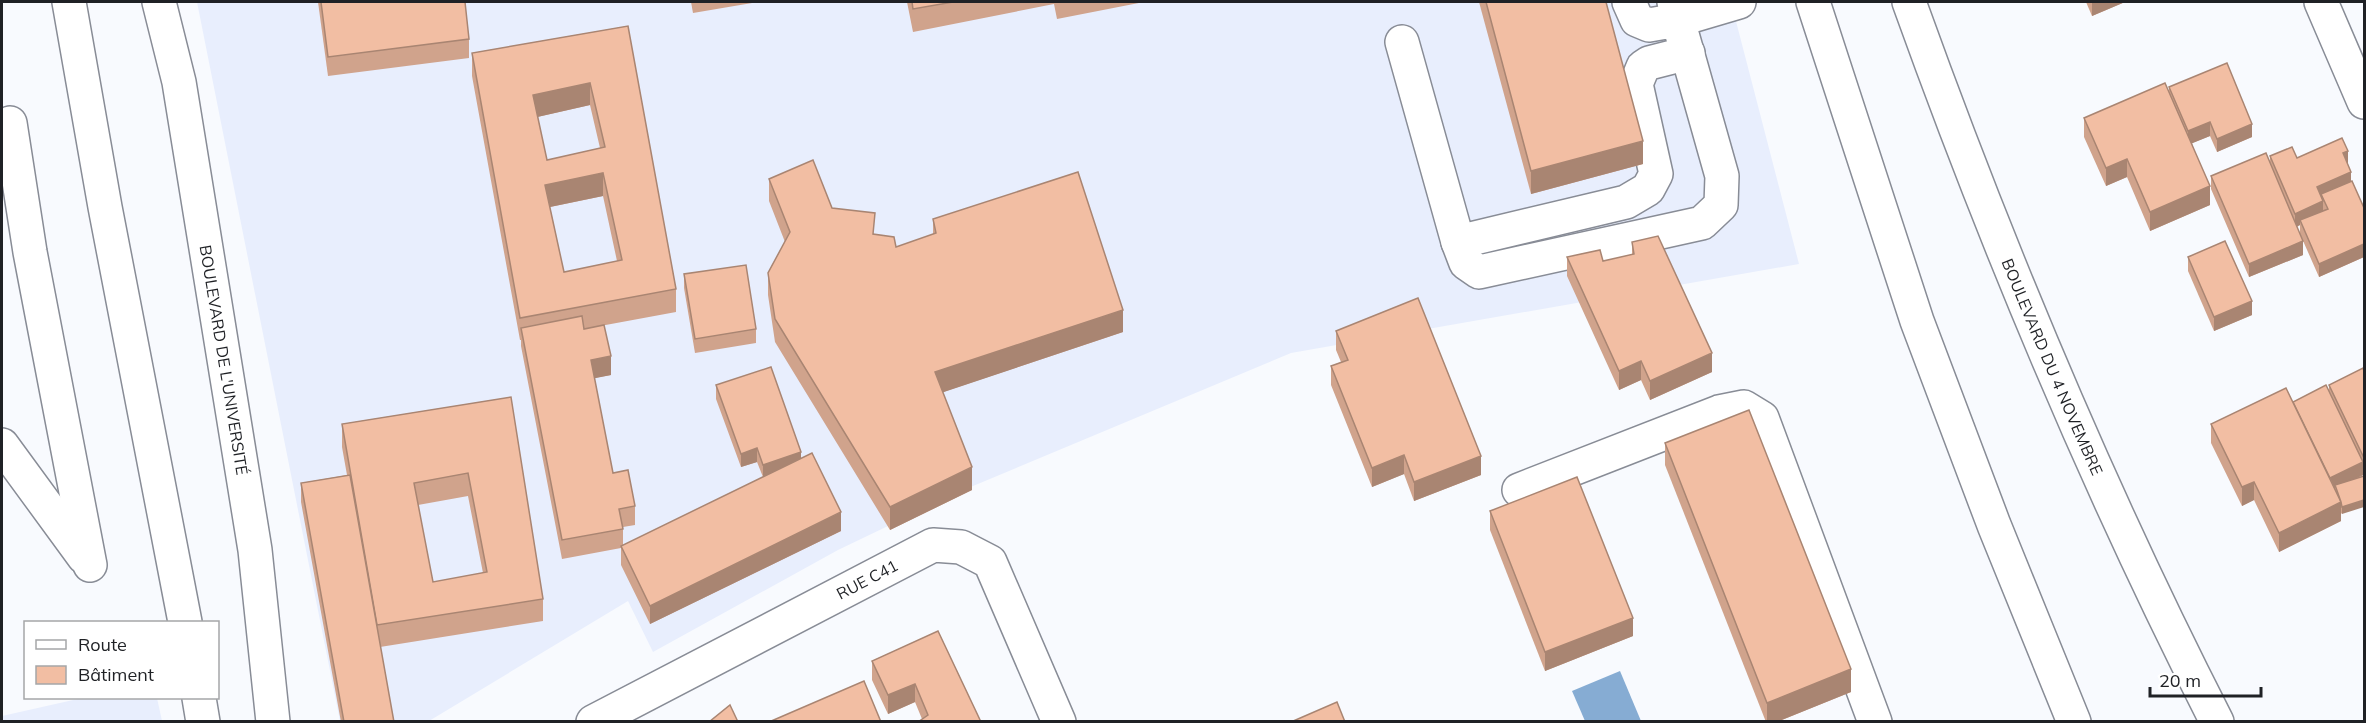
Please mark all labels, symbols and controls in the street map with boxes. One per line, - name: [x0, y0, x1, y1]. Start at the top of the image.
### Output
- street label: BOULEVARD DE L'UNIVERSITÉ: [196, 243, 253, 476]
- street label: BOULEVARD DU 4 NOVEMBRE: [1998, 255, 2108, 478]
- street label: RUE C41: [833, 555, 901, 604]
- legend: [24, 621, 219, 699]
- text: Route: [78, 633, 127, 656]
- scale bar: [2150, 660, 2261, 698]
- text: Bâtiment: [78, 663, 154, 686]
- text: 20 m: [2159, 669, 2201, 692]

